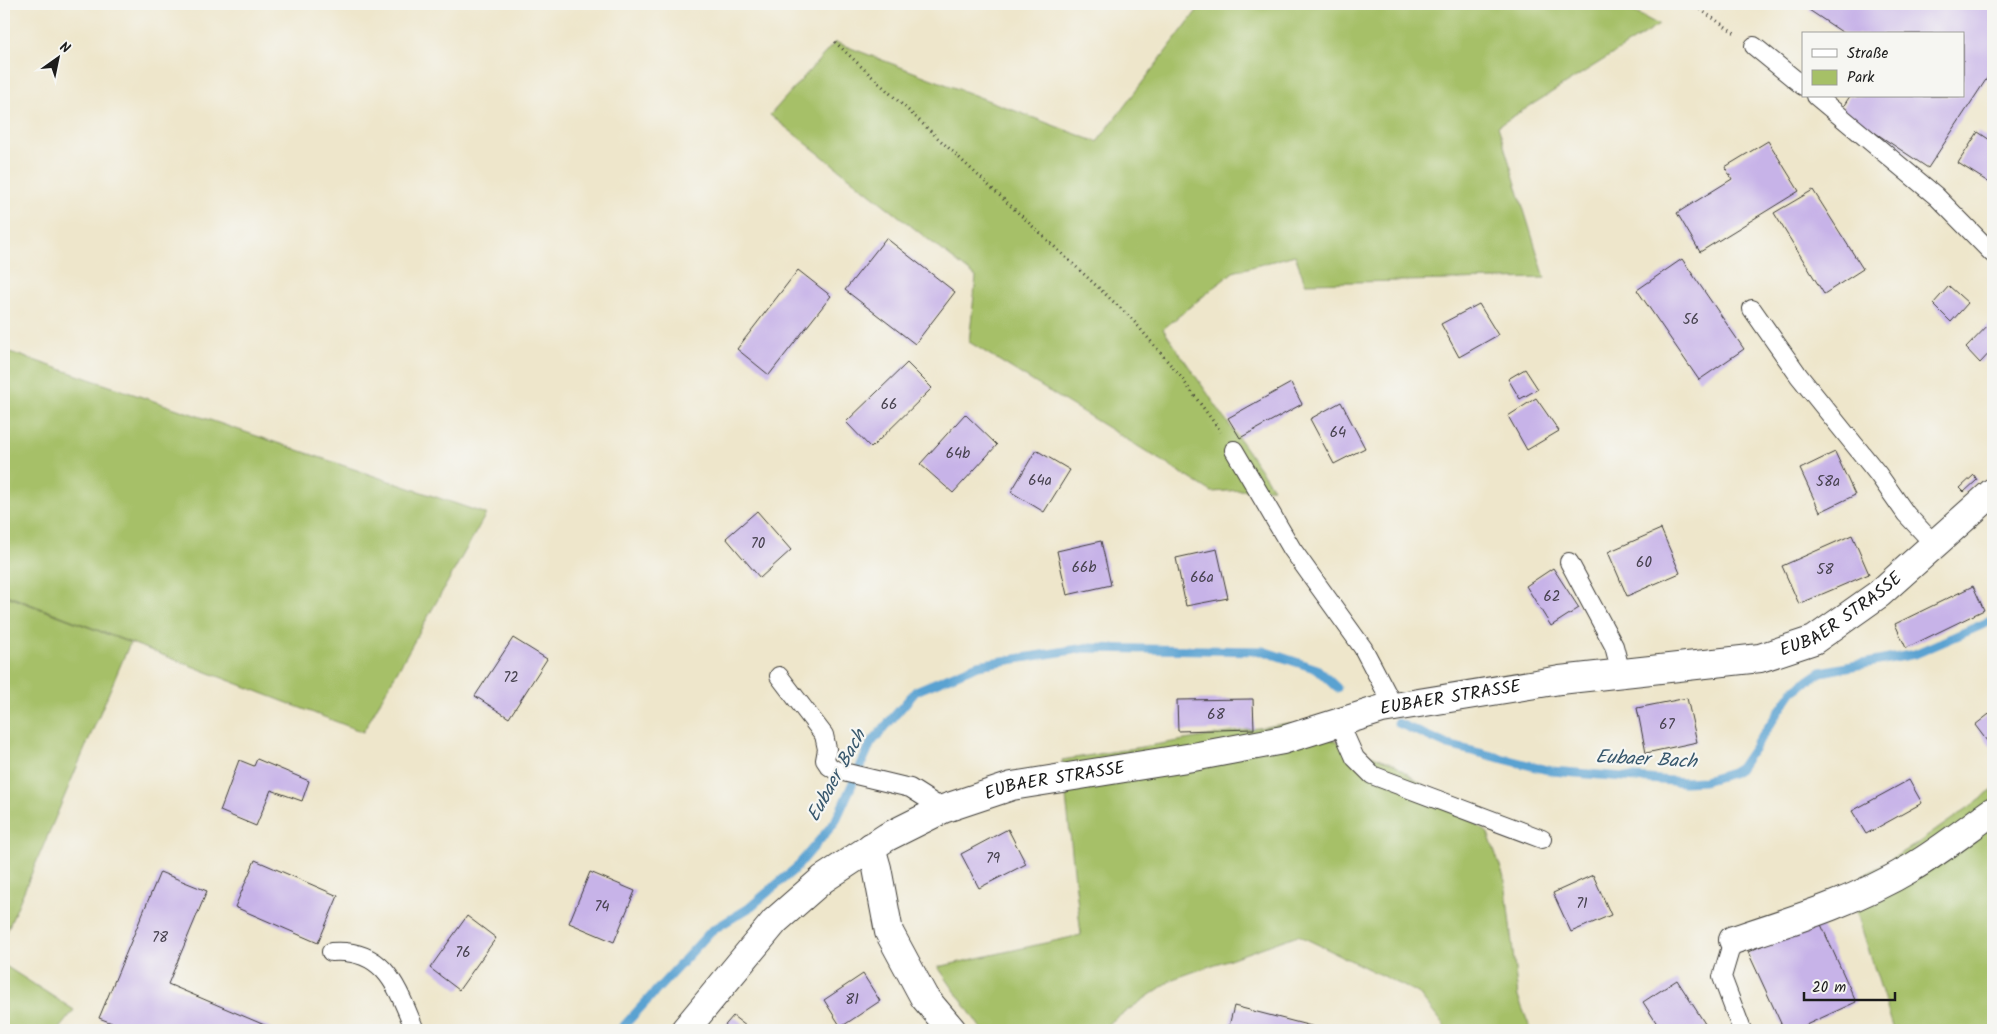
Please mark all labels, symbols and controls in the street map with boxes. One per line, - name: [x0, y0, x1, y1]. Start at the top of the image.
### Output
- north arrow: [32, 32, 82, 82]
- legend: [1802, 32, 1964, 98]
- text: N: [55, 36, 74, 60]
- text: Straße: [1847, 42, 1889, 66]
- text: Park: [1847, 66, 1875, 90]
- house number: 56: [1683, 308, 1699, 332]
- house number: 66: [881, 393, 897, 417]
- house number: 64: [1330, 421, 1346, 445]
- house number: 64b: [946, 442, 970, 466]
- house number: 64a: [1028, 469, 1052, 493]
- house number: 58a: [1816, 470, 1840, 494]
- house number: 70: [751, 532, 766, 556]
- house number: 60: [1636, 551, 1652, 575]
- house number: 66b: [1072, 556, 1096, 580]
- house number: 58: [1816, 558, 1835, 582]
- street label: EUBAER STRASSE: [1776, 565, 1909, 665]
- house number: 66a: [1190, 566, 1214, 590]
- house number: 62: [1543, 585, 1561, 609]
- house number: 72: [503, 666, 519, 690]
- street label: EUBAER STRASSE: [1378, 672, 1523, 724]
- house number: 68: [1207, 703, 1226, 727]
- house number: 67: [1659, 713, 1676, 737]
- water label: Eubaer Bach: [799, 723, 876, 828]
- water label: Eubaer Bach: [1595, 742, 1699, 778]
- street label: EUBAER STRASSE: [981, 754, 1127, 809]
- house number: 79: [986, 847, 1001, 871]
- house number: 71: [1576, 892, 1588, 916]
- house number: 74: [594, 895, 610, 919]
- house number: 78: [152, 926, 169, 950]
- house number: 76: [455, 941, 471, 965]
- scale bar: [1804, 969, 1896, 1001]
- text: 20 m: [1812, 976, 1846, 1000]
- house number: 81: [845, 988, 859, 1012]

